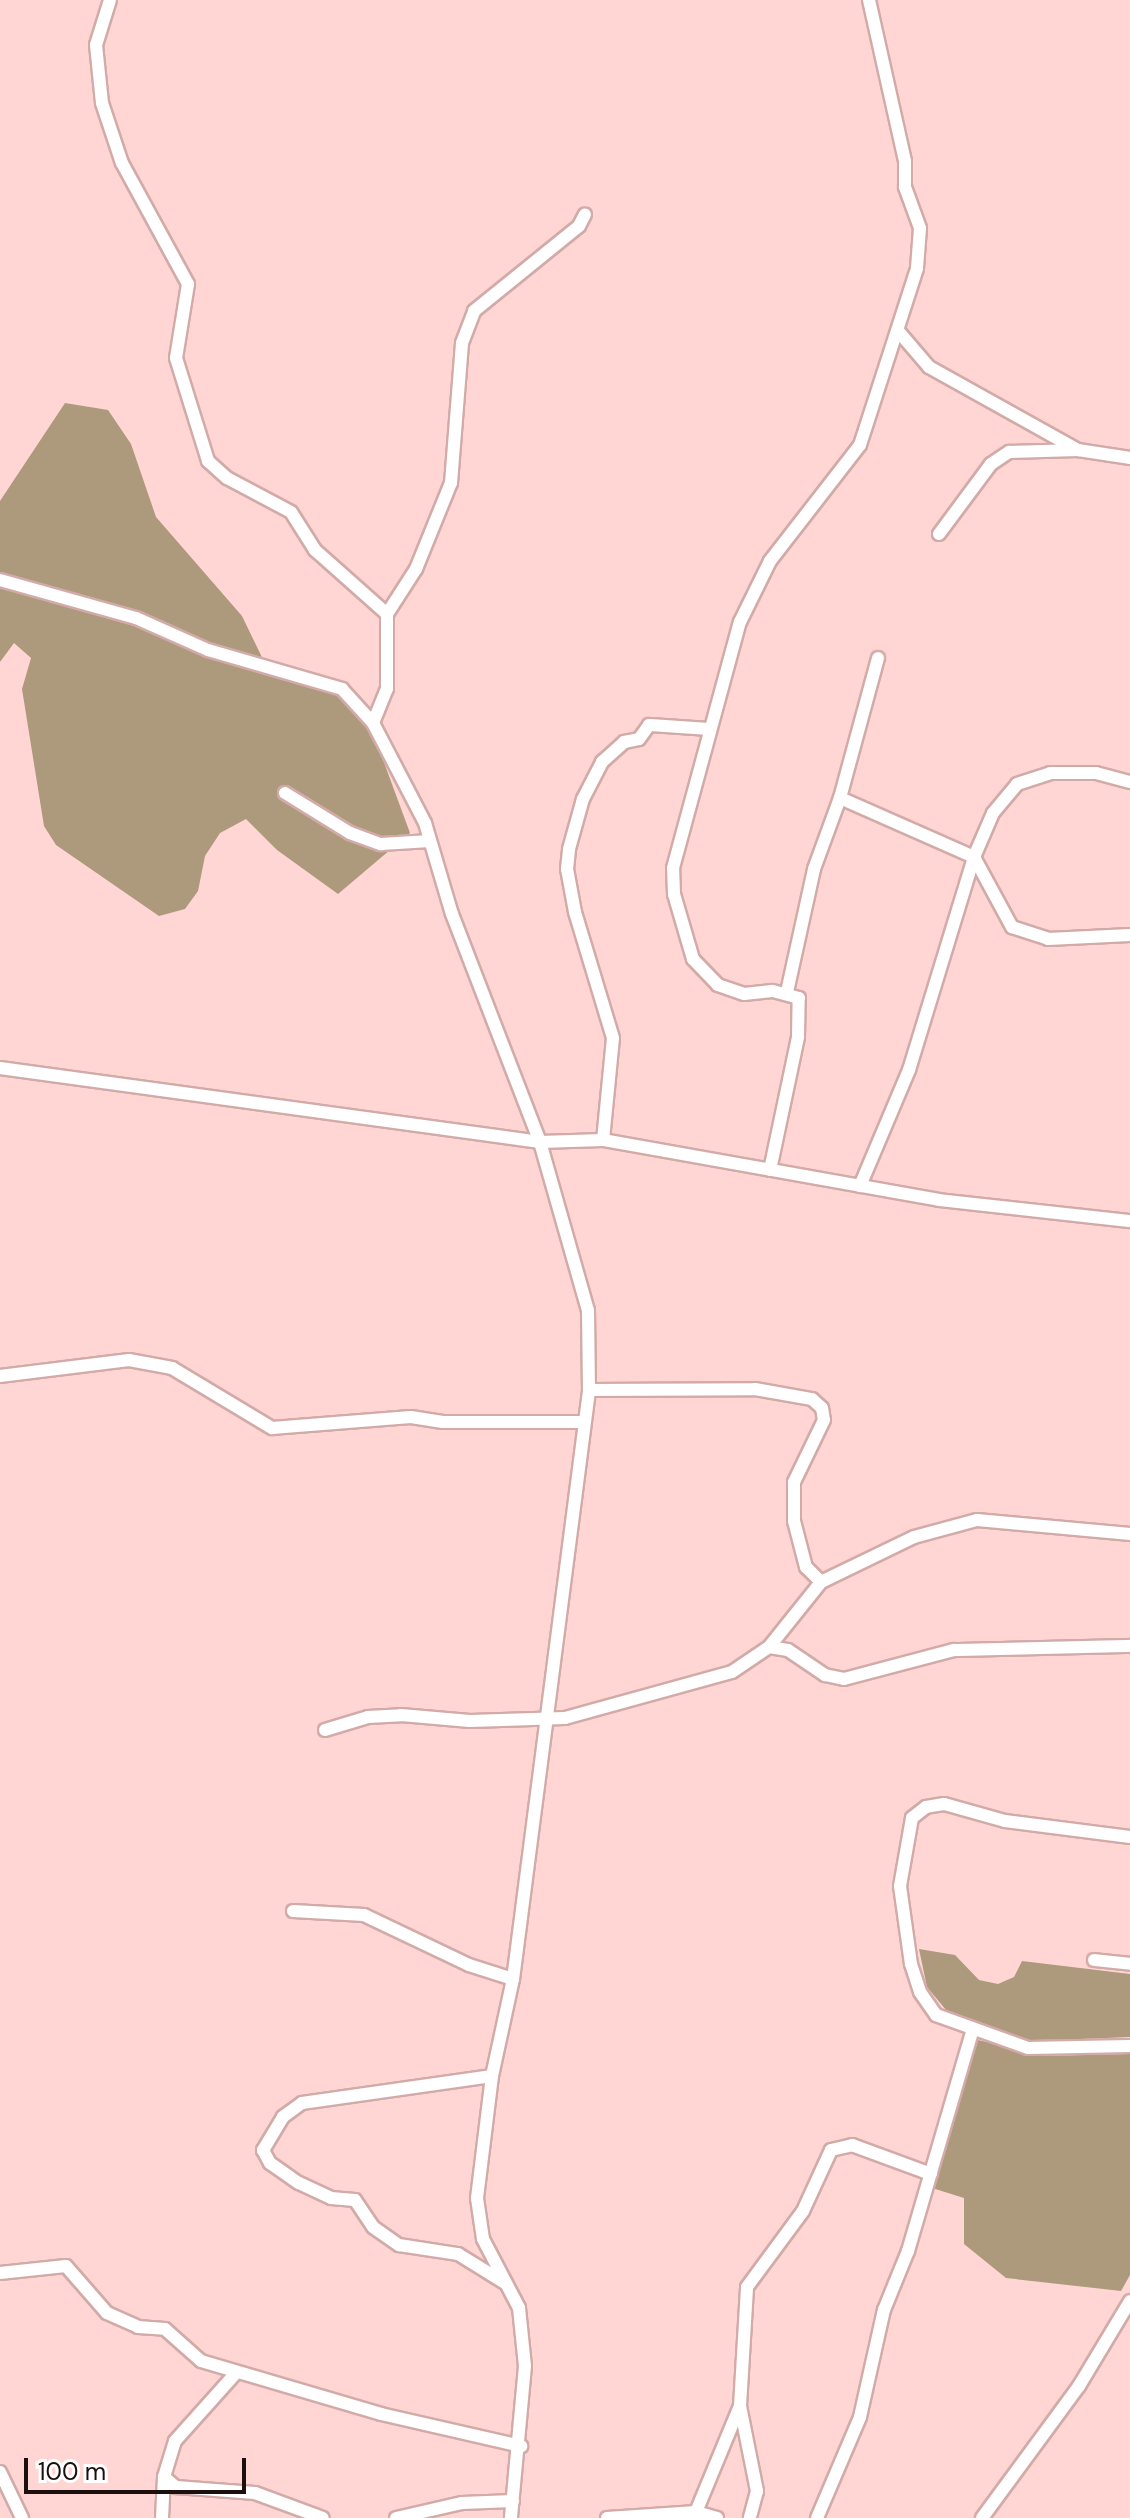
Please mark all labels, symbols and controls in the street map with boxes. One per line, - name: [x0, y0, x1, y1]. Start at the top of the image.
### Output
- scale bar: [28, 2442, 250, 2492]
- text: 100 m: [38, 2456, 106, 2487]

